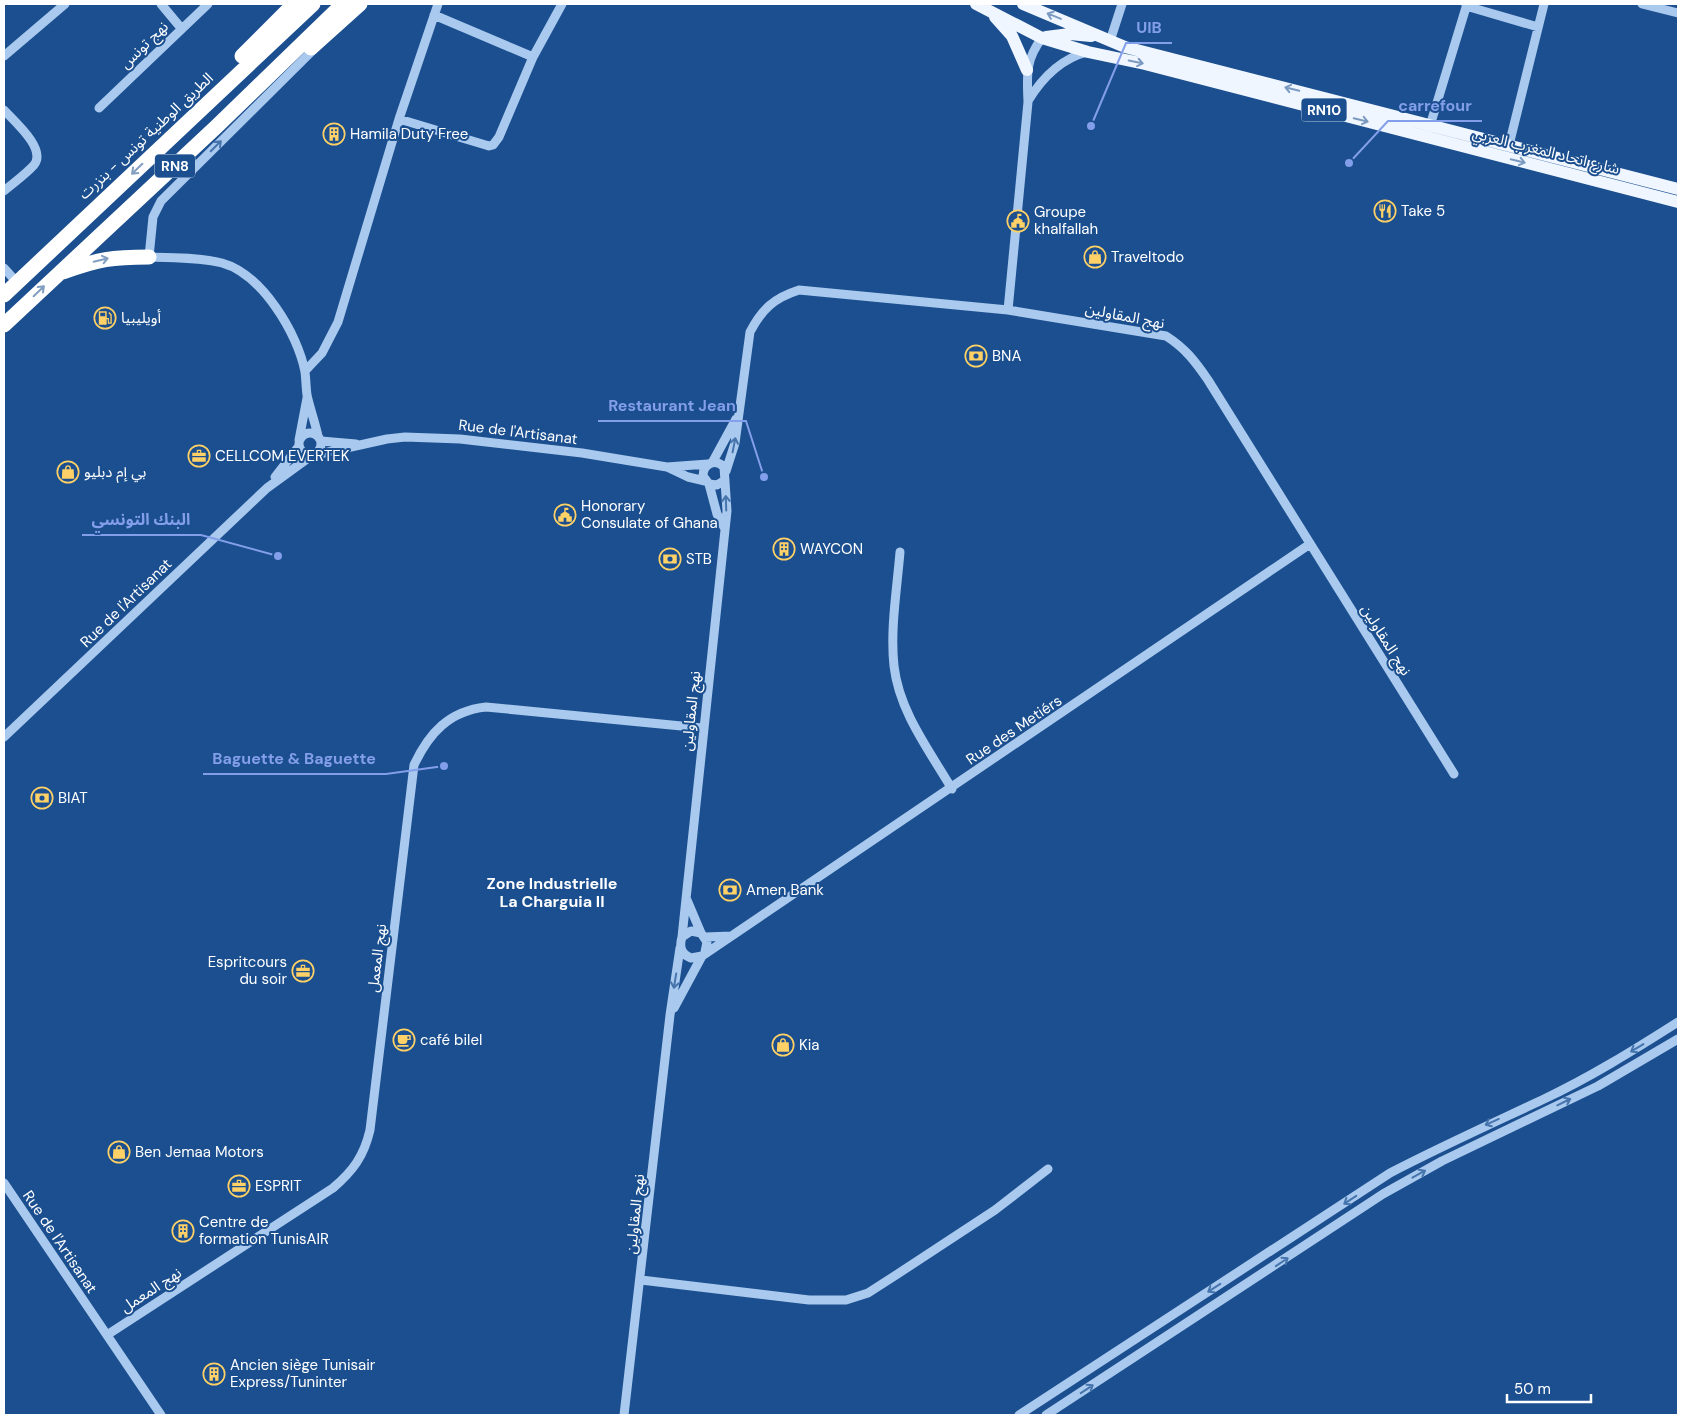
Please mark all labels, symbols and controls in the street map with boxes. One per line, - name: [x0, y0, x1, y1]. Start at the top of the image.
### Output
- one-way arrow: [1047, 11, 1062, 20]
- callout: UIB: [1126, 12, 1172, 43]
- street label: نهج تونس: [115, 17, 174, 74]
- text: UIB: [1136, 17, 1162, 38]
- one-way arrow: [1127, 58, 1143, 67]
- street label: الطريق الوطنية تونس - بنزرت: [74, 68, 218, 204]
- one-way arrow: [1285, 84, 1301, 93]
- callout: carrefour: [1388, 90, 1482, 121]
- text: carrefour: [1398, 95, 1472, 116]
- road number: RN10: [1302, 98, 1346, 122]
- one-way arrow: [1352, 116, 1368, 125]
- building icon: Hamila Duty Free: [322, 122, 346, 146]
- street label: شارع اتحاد المغرب العربي: [1470, 123, 1622, 181]
- place label: Hamila Duty Free: [350, 124, 468, 144]
- one-way arrow: [210, 140, 222, 152]
- road number: RN8: [155, 154, 195, 178]
- one-way arrow: [1510, 157, 1526, 166]
- one-way arrow: [130, 163, 143, 175]
- restaurant icon: Take 5: [1373, 199, 1397, 223]
- place label: Take 5: [1401, 201, 1445, 221]
- place label: Groupe khalfallah: [1034, 202, 1098, 239]
- public building icon: Groupe khalfallah: [1006, 209, 1030, 233]
- shop icon: Traveltodo: [1083, 245, 1107, 269]
- place label: Traveltodo: [1111, 247, 1184, 267]
- one-way arrow: [92, 254, 108, 264]
- one-way arrow: [33, 285, 45, 297]
- street label: نهج المقاولين: [1083, 299, 1166, 335]
- fuel station icon: أويليبيا: [93, 306, 117, 330]
- place label: أويليبيا: [121, 308, 161, 328]
- bank icon: BNA: [964, 344, 988, 368]
- place label: BNA: [992, 346, 1021, 366]
- callout: Restaurant Jean: [598, 390, 746, 421]
- text: Restaurant Jean: [608, 395, 736, 416]
- street label: Rue de l'Artisanat: [457, 415, 579, 449]
- one-way arrow: [730, 437, 739, 453]
- office icon: CELLCOM EVERTEK: [187, 444, 211, 468]
- place label: CELLCOM EVERTEK: [215, 446, 350, 466]
- shop icon: بي إم دبليو: [56, 460, 80, 484]
- place label: بي إم دبليو: [84, 462, 146, 483]
- place label: Honorary Consulate of Ghana: [581, 496, 718, 533]
- one-way arrow: [722, 496, 731, 512]
- public building icon: Honorary Consulate of Ghana: [553, 503, 577, 527]
- callout: البنك التونسي: [82, 504, 201, 535]
- text: البنك التونسي: [92, 509, 190, 533]
- building icon: WAYCON: [772, 537, 796, 561]
- place label: WAYCON: [800, 539, 863, 559]
- bank icon: STB: [658, 547, 682, 571]
- place label: STB: [686, 549, 712, 569]
- street label: Rue de l'Artisanat: [76, 554, 176, 652]
- street label: نهج المقاولين: [1355, 601, 1416, 680]
- street label: نهج المقاولين: [677, 670, 707, 752]
- street label: Rue des Metiérs: [962, 691, 1066, 769]
- callout: Baguette & Baguette: [203, 743, 386, 774]
- text: Baguette & Baguette: [212, 748, 376, 769]
- bank icon: BIAT: [30, 786, 54, 810]
- place label: BIAT: [58, 788, 88, 808]
- district label: Zone Industrielle La Charguia II: [487, 873, 617, 912]
- bank icon: Amen Bank: [718, 878, 742, 902]
- place label: Amen Bank: [746, 880, 824, 900]
- street label: نهج المعمل: [363, 923, 393, 994]
- place label: Espritcours du soir: [208, 952, 287, 989]
- office icon: Espritcours du soir: [291, 959, 315, 983]
- one-way arrow: [670, 973, 680, 989]
- cafe icon: café bilel: [392, 1028, 416, 1052]
- place label: café bilel: [420, 1030, 482, 1050]
- shop icon: Kia: [771, 1033, 795, 1057]
- place label: Kia: [799, 1035, 820, 1055]
- one-way arrow: [1630, 1044, 1644, 1054]
- one-way arrow: [1556, 1097, 1571, 1107]
- one-way arrow: [1485, 1118, 1500, 1128]
- shop icon: Ben Jemaa Motors: [107, 1140, 131, 1164]
- place label: Ben Jemaa Motors: [135, 1142, 264, 1162]
- one-way arrow: [1411, 1169, 1425, 1179]
- street label: نهج المقاولين: [621, 1173, 651, 1255]
- office icon: ESPRIT: [227, 1174, 251, 1198]
- place label: ESPRIT: [255, 1176, 302, 1196]
- street label: Rue de l'Artisanat: [18, 1187, 102, 1297]
- one-way arrow: [1343, 1195, 1357, 1205]
- place label: Centre de formation TunisAIR: [199, 1212, 329, 1249]
- building icon: Centre de formation TunisAIR: [171, 1219, 195, 1243]
- one-way arrow: [1274, 1256, 1288, 1266]
- street label: نهج المعمل: [117, 1263, 186, 1319]
- one-way arrow: [1207, 1284, 1221, 1294]
- place label: Ancien siège Tunisair Express/Tuninter: [230, 1355, 376, 1392]
- building icon: Ancien siège Tunisair Express/Tuninter: [202, 1362, 226, 1386]
- scale bar: [1507, 1372, 1591, 1404]
- text: 50 m: [1514, 1379, 1551, 1399]
- one-way arrow: [1080, 1383, 1094, 1394]

